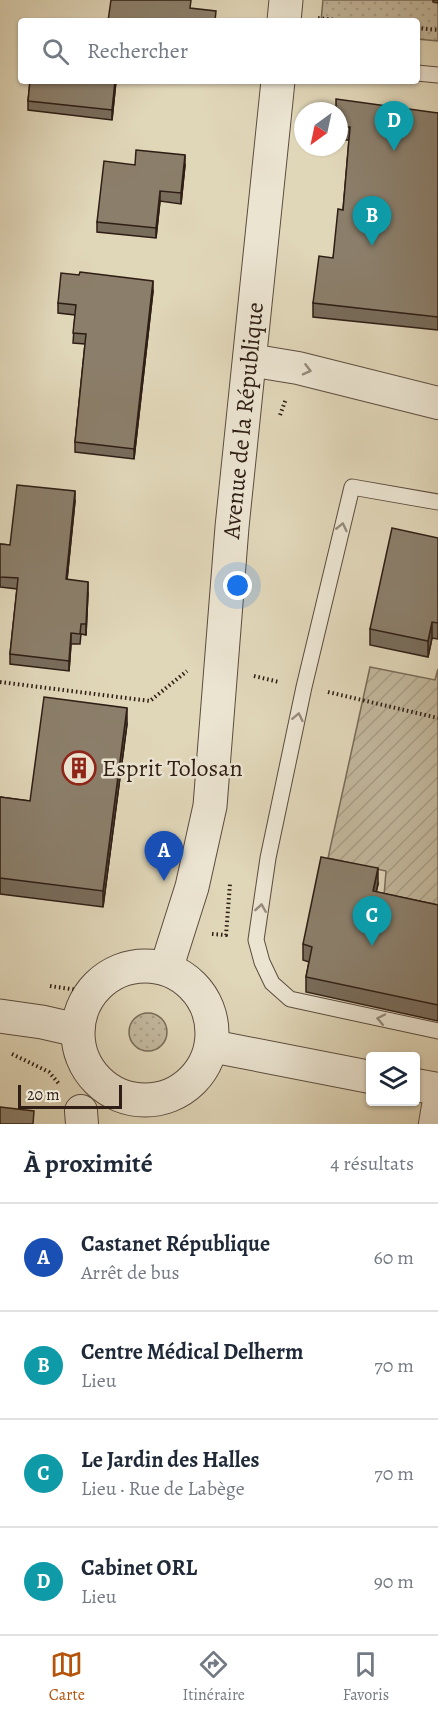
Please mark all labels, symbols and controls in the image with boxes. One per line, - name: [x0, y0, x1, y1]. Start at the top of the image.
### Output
- search box: [18, 18, 420, 84]
- icon: search: [39, 35, 72, 68]
- text: Rechercher: [87, 36, 188, 66]
- north arrow: [294, 102, 348, 156]
- pin: D: [374, 102, 414, 151]
- pin: B: [352, 196, 392, 246]
- street label: Avenue de la République: [215, 300, 271, 541]
- one-way arrow: [302, 363, 312, 376]
- one-way arrow: [335, 522, 348, 532]
- your location: [223, 571, 252, 600]
- one-way arrow: [291, 712, 304, 722]
- building icon: Esprit Tolosan: [61, 750, 97, 786]
- place label: Esprit Tolosan: [102, 752, 243, 784]
- pin: A: [144, 832, 184, 881]
- pin: C: [352, 896, 392, 946]
- one-way arrow: [254, 904, 267, 914]
- one-way arrow: [376, 1013, 386, 1026]
- map controls: [366, 1052, 420, 1106]
- button: layers: [366, 1052, 420, 1106]
- scale bar: [18, 1082, 122, 1110]
- text: 20 m: [27, 1084, 60, 1106]
- text: À proximité: [24, 1146, 153, 1181]
- text: 4 résultats: [330, 1150, 414, 1177]
- text: Castanet République: [81, 1229, 270, 1259]
- text: A: [37, 1244, 50, 1271]
- text: 60 m: [374, 1244, 414, 1271]
- text: Arrêt de bus: [81, 1259, 180, 1286]
- text: Centre Médical Delherm: [81, 1337, 304, 1367]
- text: B: [37, 1352, 50, 1379]
- text: 70 m: [374, 1352, 414, 1379]
- text: Lieu: [81, 1367, 117, 1394]
- text: Le Jardin des Halles: [81, 1445, 260, 1475]
- text: C: [37, 1460, 50, 1487]
- text: 70 m: [374, 1460, 414, 1487]
- text: Lieu · Rue de Labège: [81, 1475, 245, 1502]
- text: Cabinet ORL: [81, 1553, 197, 1583]
- text: D: [37, 1568, 50, 1595]
- text: 90 m: [374, 1568, 414, 1595]
- text: Lieu: [81, 1583, 117, 1610]
- tab: Carte: [49, 1648, 85, 1706]
- tab: Itinéraire: [182, 1648, 245, 1706]
- tab: Favoris: [343, 1648, 389, 1706]

